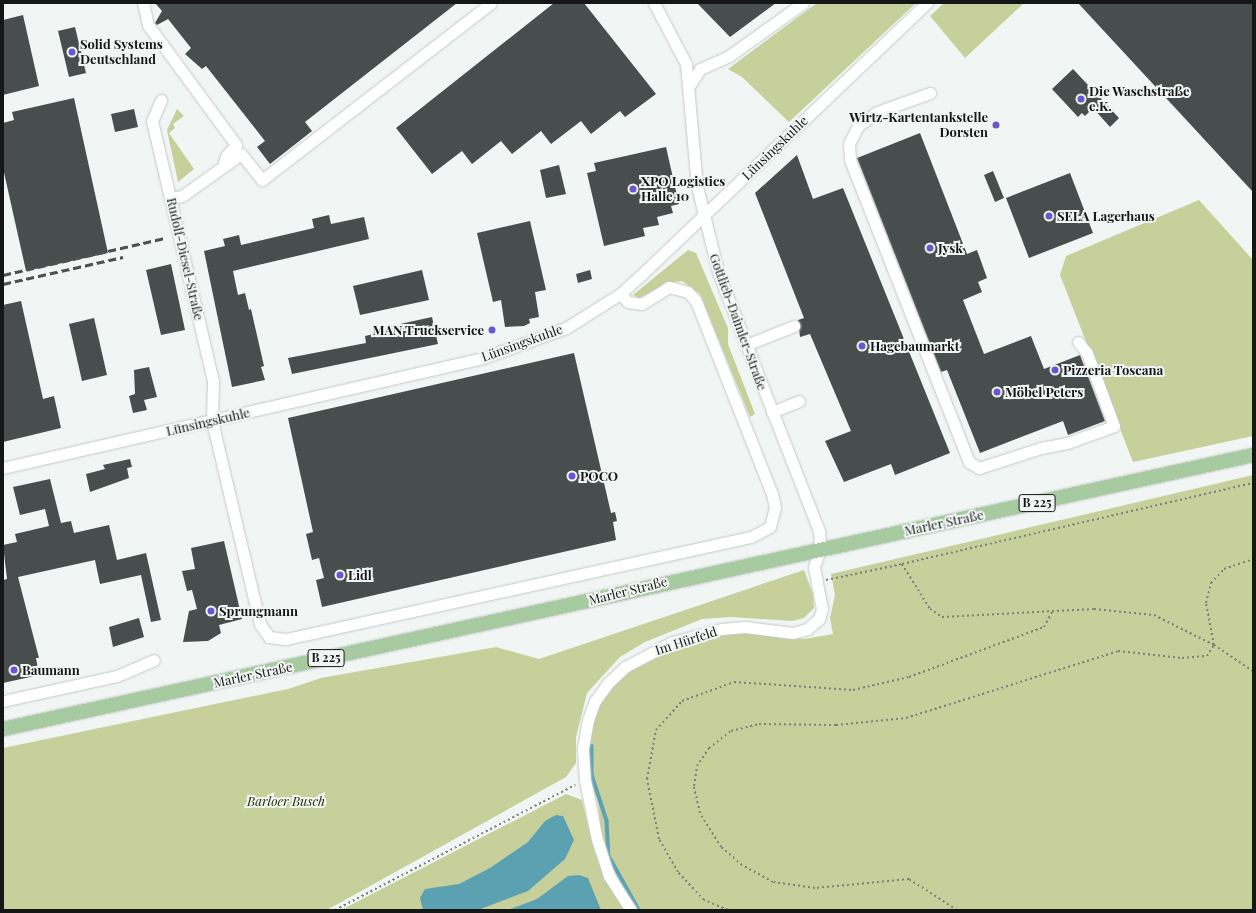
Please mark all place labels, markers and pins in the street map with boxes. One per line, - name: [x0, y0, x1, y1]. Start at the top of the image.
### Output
- place label: Solid Systems Deutschland: [80, 37, 163, 68]
- marker: Solid Systems Deutschland: [67, 47, 77, 57]
- place label: Die Waschstraße e.K.: [1089, 84, 1190, 115]
- marker: Die Waschstraße e.K.: [1076, 94, 1086, 104]
- place label: Wirtz-Kartentankstelle Dorsten: [849, 110, 988, 141]
- marker: Wirtz-Kartentankstelle Dorsten: [991, 120, 1001, 130]
- place label: XPO Logistics Halle 10: [641, 174, 725, 205]
- marker: XPO Logistics Halle 10: [628, 184, 638, 194]
- place label: SELA Lagerhaus: [1057, 208, 1155, 224]
- marker: SELA Lagerhaus: [1044, 211, 1054, 221]
- place label: Jysk: [938, 240, 963, 256]
- marker: Jysk: [925, 243, 935, 253]
- place label: MAN Truckservice: [372, 322, 484, 338]
- marker: MAN Truckservice: [487, 325, 497, 335]
- place label: Hagebaumarkt: [870, 338, 959, 354]
- marker: Hagebaumarkt: [857, 341, 867, 351]
- place label: Pizzeria Toscana: [1063, 362, 1164, 378]
- marker: Pizzeria Toscana: [1050, 365, 1060, 375]
- place label: Möbel Peters: [1005, 384, 1083, 400]
- marker: Möbel Peters: [992, 387, 1002, 397]
- place label: POCO: [580, 468, 618, 484]
- marker: POCO: [567, 471, 577, 481]
- place label: Lidl: [348, 567, 372, 583]
- marker: Lidl: [335, 570, 345, 580]
- place label: Sprungmann: [219, 603, 298, 619]
- marker: Sprungmann: [206, 606, 216, 616]
- place label: Baumann: [22, 662, 80, 678]
- marker: Baumann: [9, 665, 19, 675]

